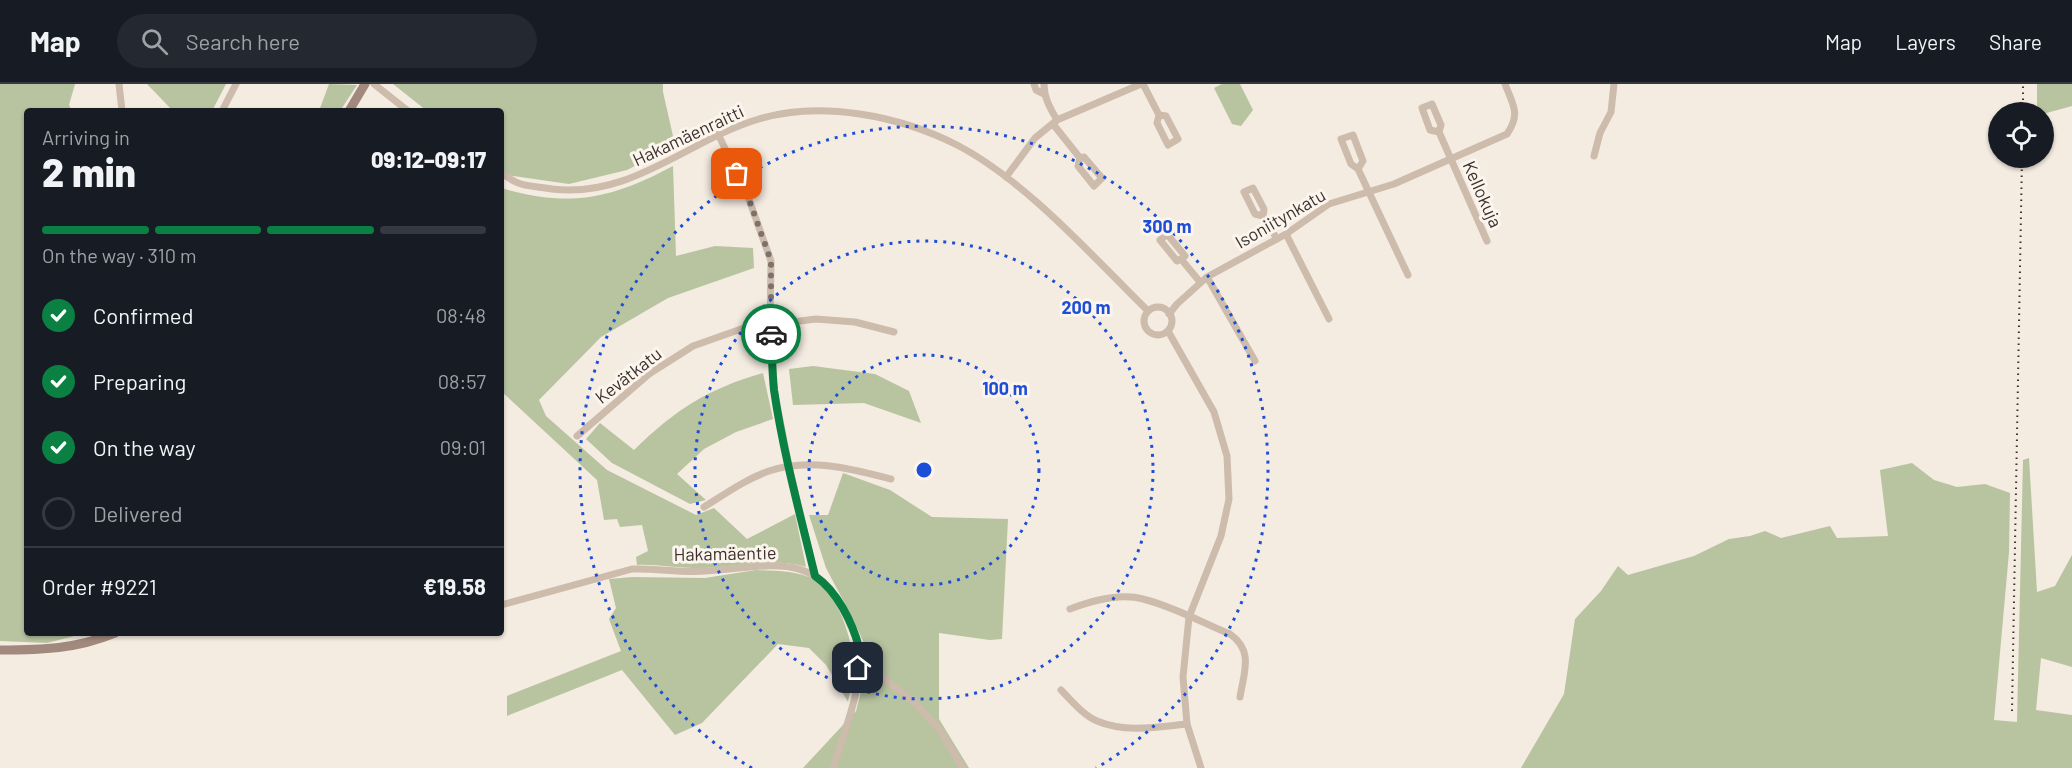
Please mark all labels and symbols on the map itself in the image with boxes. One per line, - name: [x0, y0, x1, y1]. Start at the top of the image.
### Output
- street label: Hakamäenraitti: [629, 100, 747, 170]
- pin: [711, 148, 762, 199]
- street label: Kellokuja: [1459, 157, 1507, 231]
- street label: Isoniitynkatu: [1231, 183, 1329, 253]
- text: 300 m: [1143, 215, 1191, 237]
- text: 200 m: [1061, 296, 1111, 318]
- courier: [741, 304, 801, 364]
- street label: Kevätkatu: [590, 342, 666, 408]
- text: 100 m: [982, 377, 1028, 399]
- centre of rings: [914, 460, 934, 480]
- street label: Hakamäentie: [673, 541, 777, 565]
- pin: [832, 642, 883, 693]

